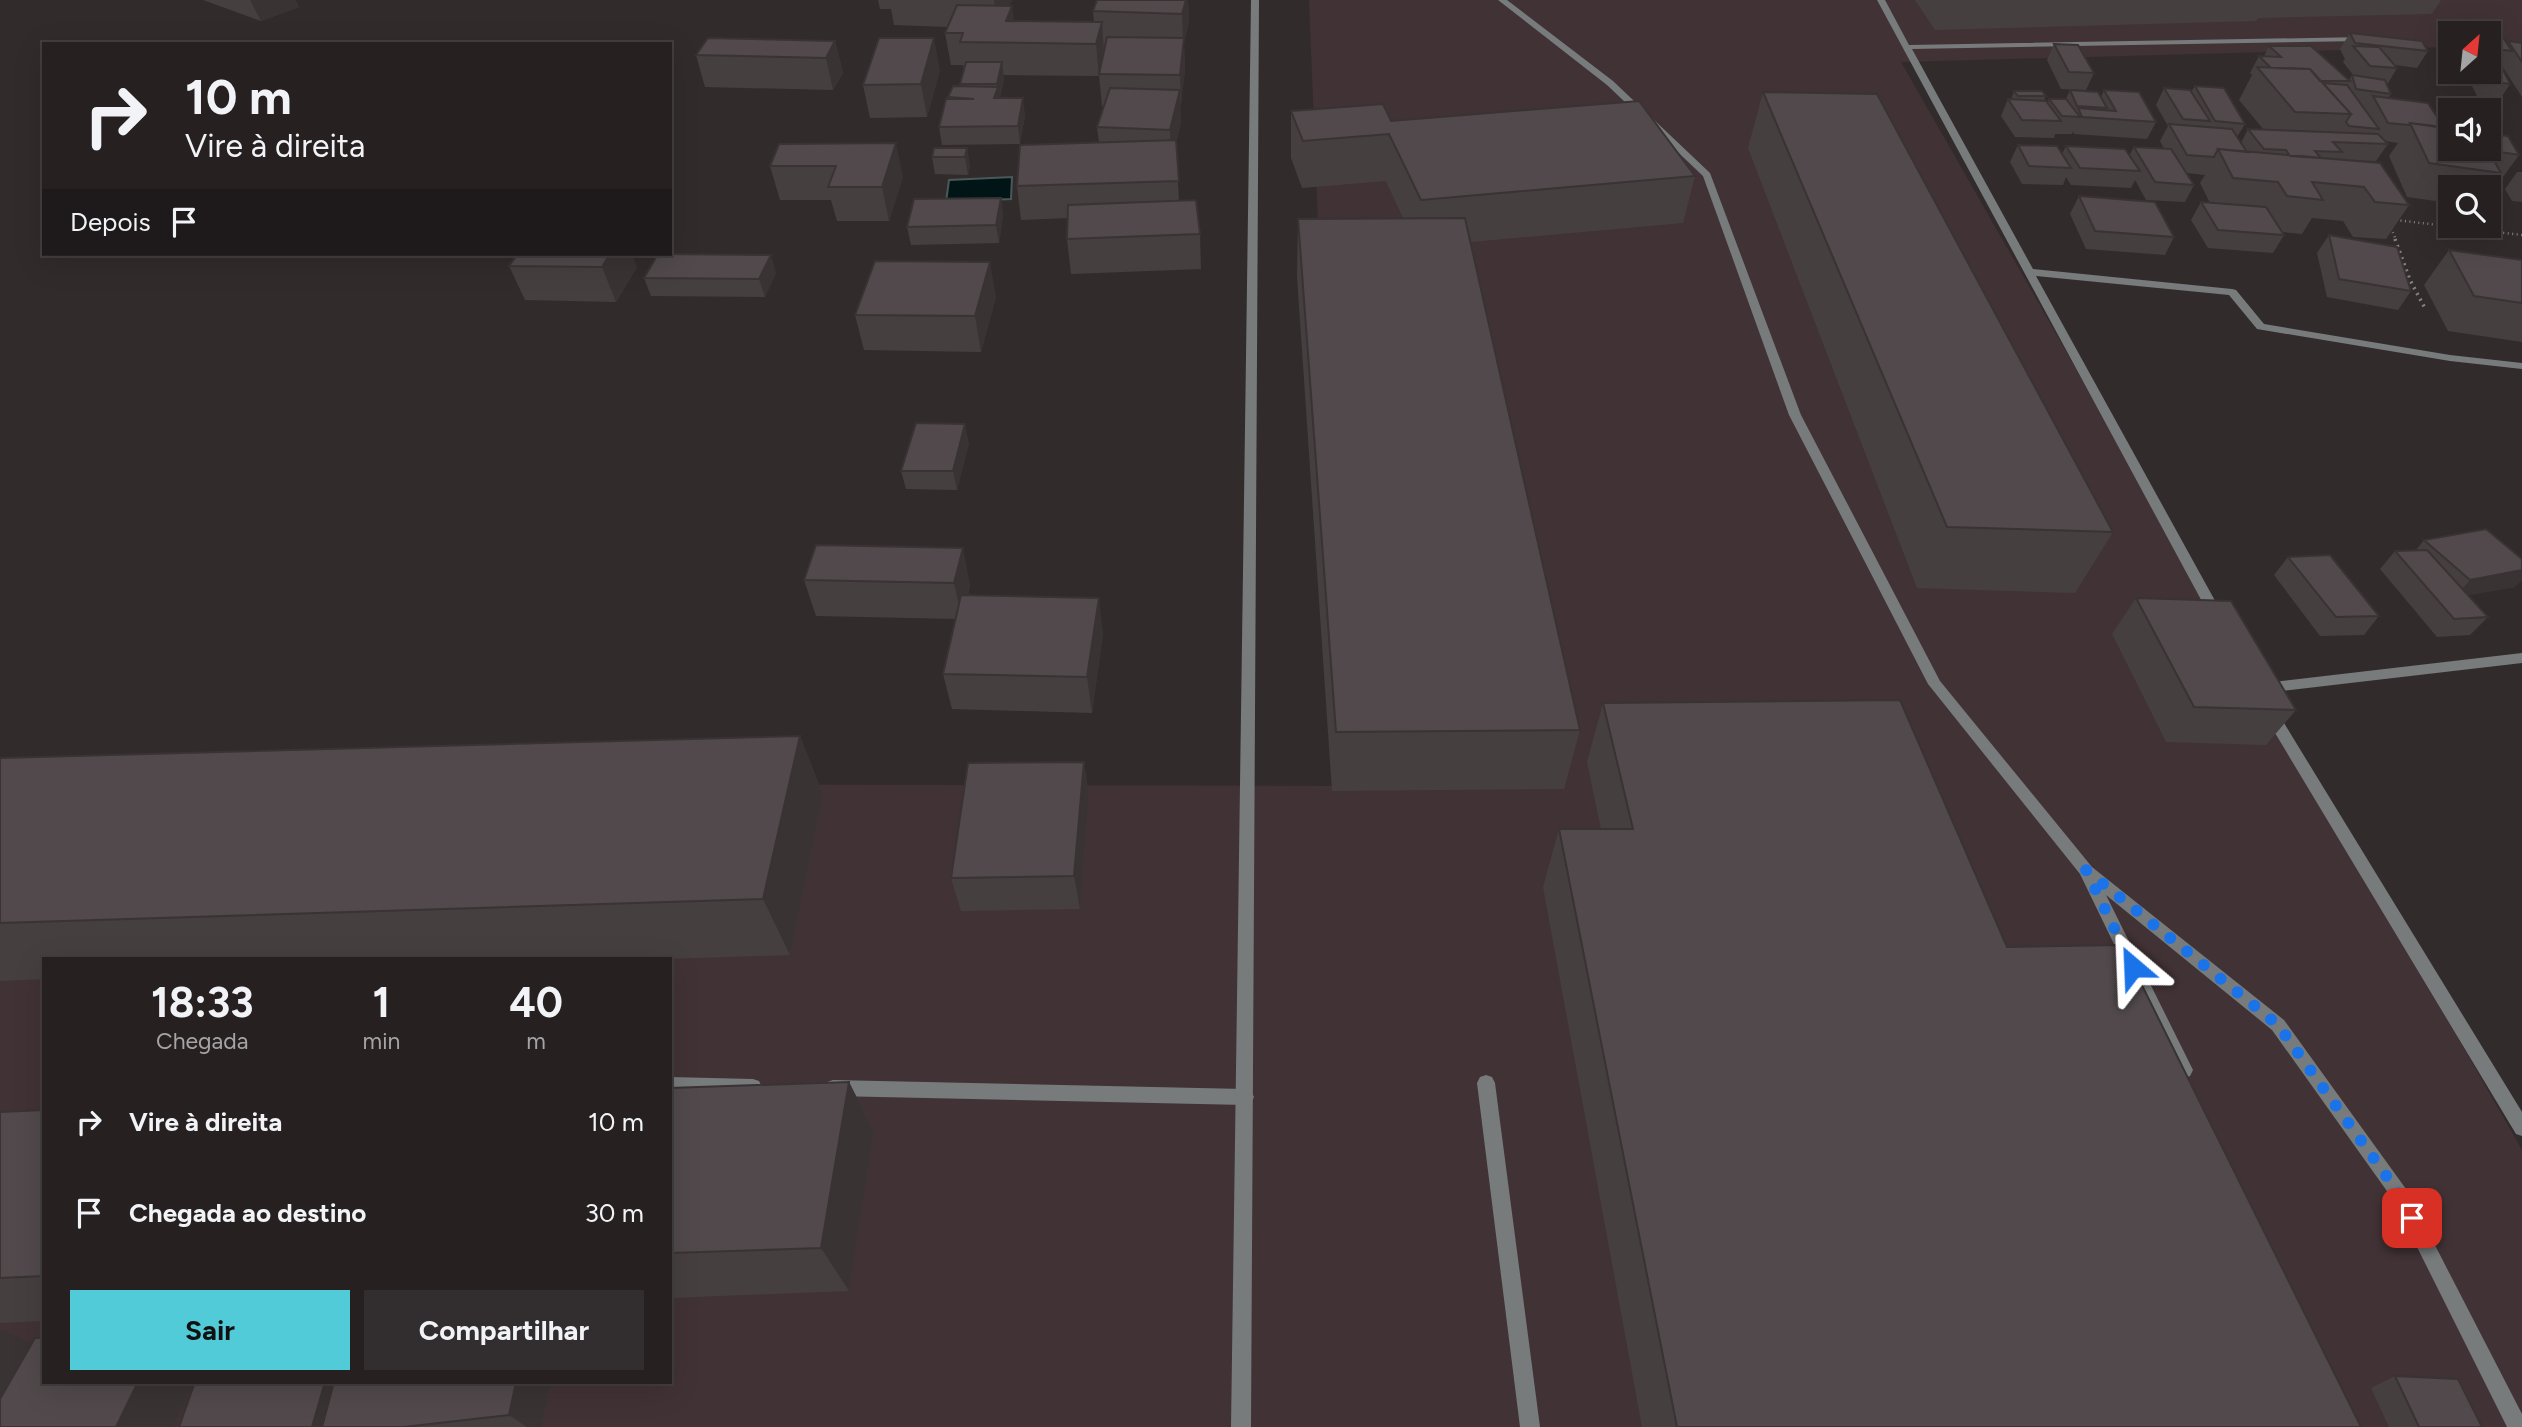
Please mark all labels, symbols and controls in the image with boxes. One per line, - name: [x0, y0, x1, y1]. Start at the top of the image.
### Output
- north arrow: [2438, 21, 2501, 84]
- map controls: [2438, 21, 2501, 238]
- text: 10 m: [185, 67, 292, 126]
- icon: right: [70, 70, 161, 161]
- button: sound: [2438, 98, 2501, 161]
- text: Vire à direita: [185, 127, 365, 165]
- button: search: [2438, 175, 2501, 238]
- icon: arrive: [165, 203, 203, 241]
- text: Depois: [70, 206, 151, 238]
- position arrow: [2096, 930, 2170, 1004]
- text: 18:33: [151, 977, 254, 1028]
- text: 1: [373, 977, 390, 1028]
- text: 40: [509, 977, 563, 1028]
- text: Chegada: [156, 1027, 249, 1055]
- text: min: [363, 1027, 400, 1055]
- text: m: [526, 1027, 546, 1055]
- icon: right: [70, 1103, 108, 1141]
- text: Vire à direita: [129, 1106, 282, 1138]
- text: 10 m: [588, 1106, 644, 1138]
- pin: [2382, 1188, 2442, 1248]
- icon: arrive: [70, 1194, 108, 1232]
- text: Chegada ao destino: [129, 1197, 366, 1229]
- text: 30 m: [585, 1197, 644, 1229]
- icon: arrive: [2393, 1199, 2431, 1237]
- button: Sair: [70, 1290, 350, 1370]
- button: Compartilhar: [364, 1290, 644, 1370]

